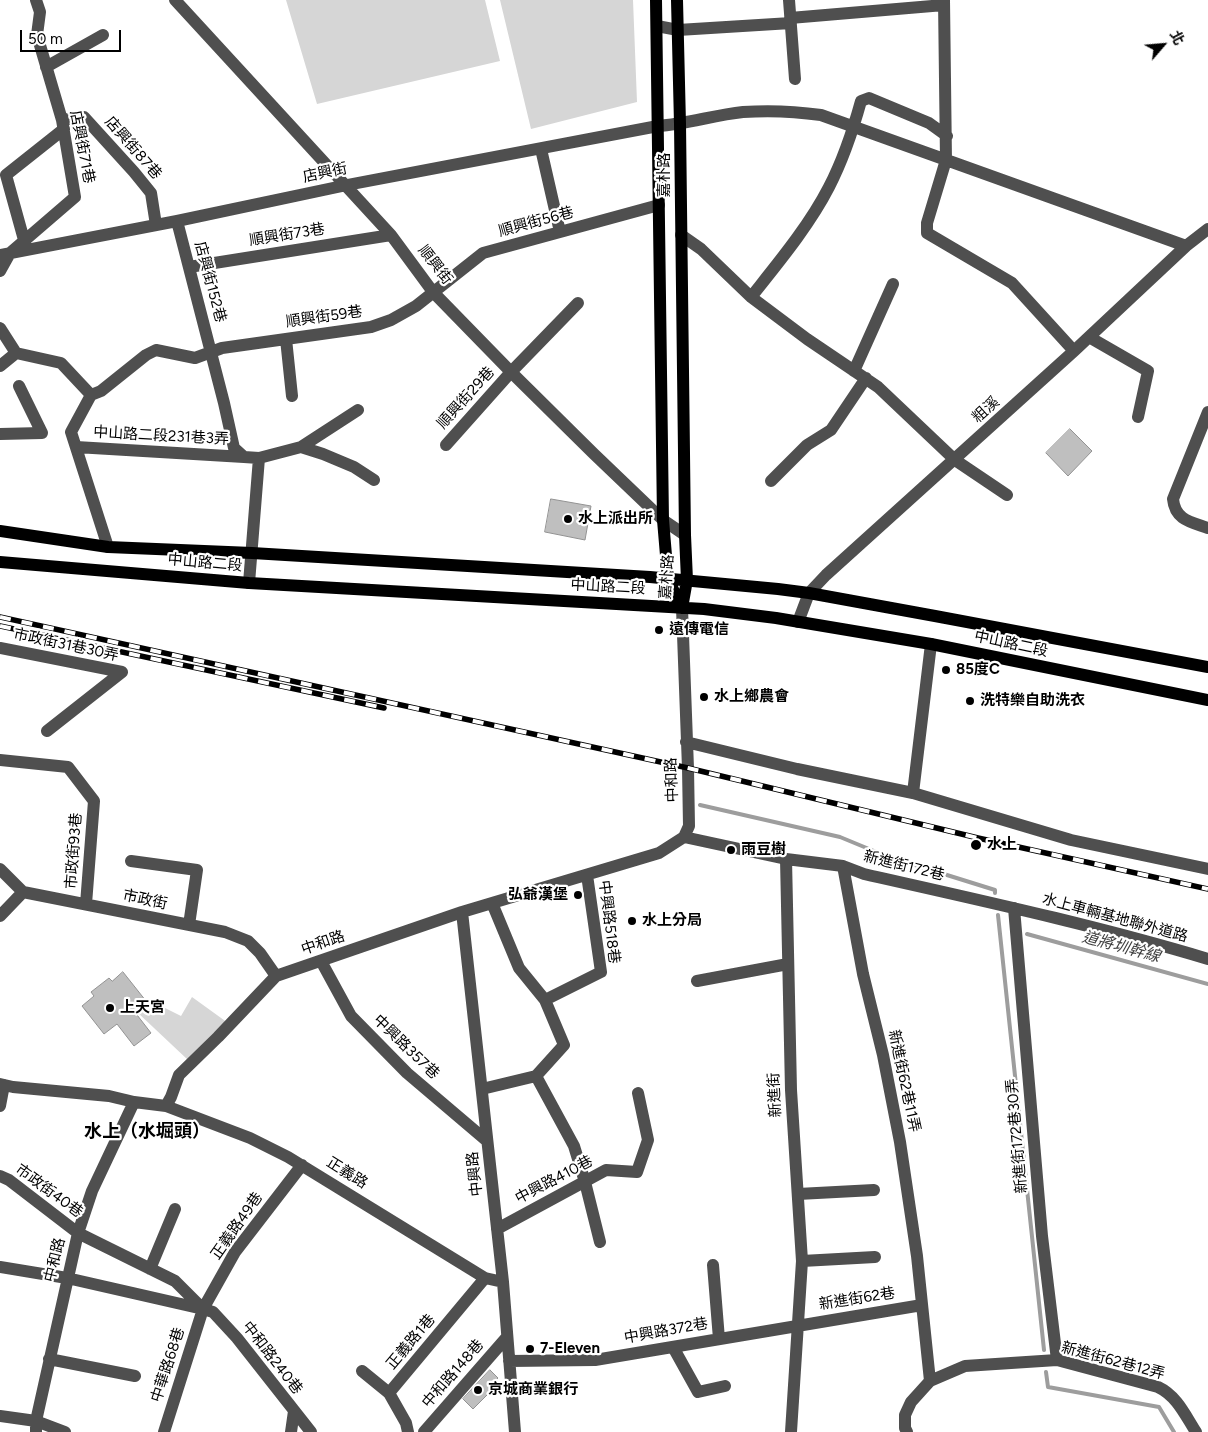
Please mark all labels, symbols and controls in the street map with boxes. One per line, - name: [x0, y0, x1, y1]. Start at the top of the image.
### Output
- scale bar: [22, 20, 124, 52]
- north arrow: [1138, 20, 1188, 70]
- text: 北: [1166, 28, 1188, 48]
- text: 50 m: [28, 30, 63, 48]
- street label: 店興街71巷: [66, 109, 98, 185]
- street label: 店興街87巷: [101, 113, 165, 183]
- street label: 嘉朴路: [656, 153, 674, 197]
- street label: 店興街: [301, 160, 349, 186]
- street label: 順興街56巷: [496, 203, 576, 241]
- street label: 順興街73巷: [248, 220, 326, 250]
- street label: 店興街152巷: [191, 239, 229, 325]
- street label: 順興街: [414, 242, 456, 288]
- street label: 順興街59巷: [285, 303, 363, 331]
- street label: 順興街29巷: [434, 363, 498, 433]
- street label: 粗溪: [969, 393, 1003, 427]
- street label: 中山路二段231巷3弄: [93, 423, 229, 449]
- place label: 水上派出所: [578, 510, 653, 528]
- marker: 水上派出所: [562, 513, 574, 525]
- street label: 中山路二段: [167, 551, 243, 575]
- street label: 嘉朴路: [656, 554, 678, 600]
- street label: 中山路二段: [570, 576, 646, 598]
- place label: 遠傳電信: [669, 621, 729, 639]
- marker: 遠傳電信: [653, 624, 665, 636]
- street label: 市政街31巷30弄: [12, 625, 120, 665]
- street label: 中山路二段: [972, 627, 1050, 661]
- place label: 85度C: [956, 661, 1000, 679]
- marker: 85度C: [940, 664, 952, 676]
- place label: 水上鄉農會: [714, 688, 789, 706]
- marker: 水上鄉農會: [698, 691, 710, 703]
- place label: 洗特樂自助洗衣: [980, 692, 1085, 710]
- marker: 洗特樂自助洗衣: [964, 695, 976, 707]
- street label: 中和路: [662, 757, 682, 803]
- street label: 市政街93巷: [62, 812, 86, 890]
- place label: 水上: [987, 836, 1017, 854]
- marker: 水上: [969, 838, 983, 852]
- place label: 雨豆樹: [741, 841, 786, 859]
- marker: 雨豆樹: [725, 844, 737, 856]
- street label: 新進街172巷: [862, 847, 946, 885]
- street label: 中興路518巷: [595, 879, 623, 965]
- place label: 弘爺漢堡: [508, 886, 568, 904]
- street label: 市政街: [121, 887, 169, 913]
- marker: 弘爺漢堡: [572, 889, 584, 901]
- street label: 水上車輛基地聯外道路: [1040, 890, 1190, 946]
- place label: 水上分局: [642, 912, 702, 930]
- marker: 水上分局: [626, 915, 638, 927]
- street label: 中和路: [299, 927, 347, 959]
- water label: 道將圳幹線: [1080, 927, 1162, 967]
- place label: 上天宮: [120, 999, 165, 1017]
- marker: 上天宮: [104, 1002, 116, 1014]
- street label: 中興路357巷: [369, 1011, 443, 1083]
- street label: 新進街62巷11弄: [884, 1028, 924, 1134]
- street label: 新進街: [765, 1072, 785, 1118]
- street label: 新進街172巷30弄: [1003, 1078, 1031, 1194]
- district label: 水上（水堀頭）: [84, 1121, 210, 1143]
- street label: 中興路: [464, 1151, 486, 1197]
- street label: 中興路410巷: [512, 1152, 596, 1208]
- street label: 正義路: [323, 1153, 371, 1193]
- street label: 市政街40巷: [12, 1161, 86, 1221]
- street label: 正義路49巷: [207, 1189, 267, 1263]
- street label: 中和路: [41, 1236, 69, 1284]
- street label: 新進街62巷: [818, 1284, 896, 1314]
- street label: 正義路1巷: [383, 1311, 439, 1373]
- street label: 中興路372巷: [623, 1315, 709, 1347]
- street label: 中和路240巷: [238, 1318, 306, 1398]
- street label: 中華路68巷: [147, 1325, 189, 1405]
- street label: 中和路148巷: [418, 1336, 488, 1412]
- street label: 新進街62巷12弄: [1059, 1339, 1167, 1383]
- place label: 7-Eleven: [540, 1340, 600, 1358]
- marker: 7-Eleven: [524, 1343, 536, 1355]
- place label: 京城商業銀行: [488, 1381, 578, 1399]
- marker: 京城商業銀行: [472, 1384, 484, 1396]

